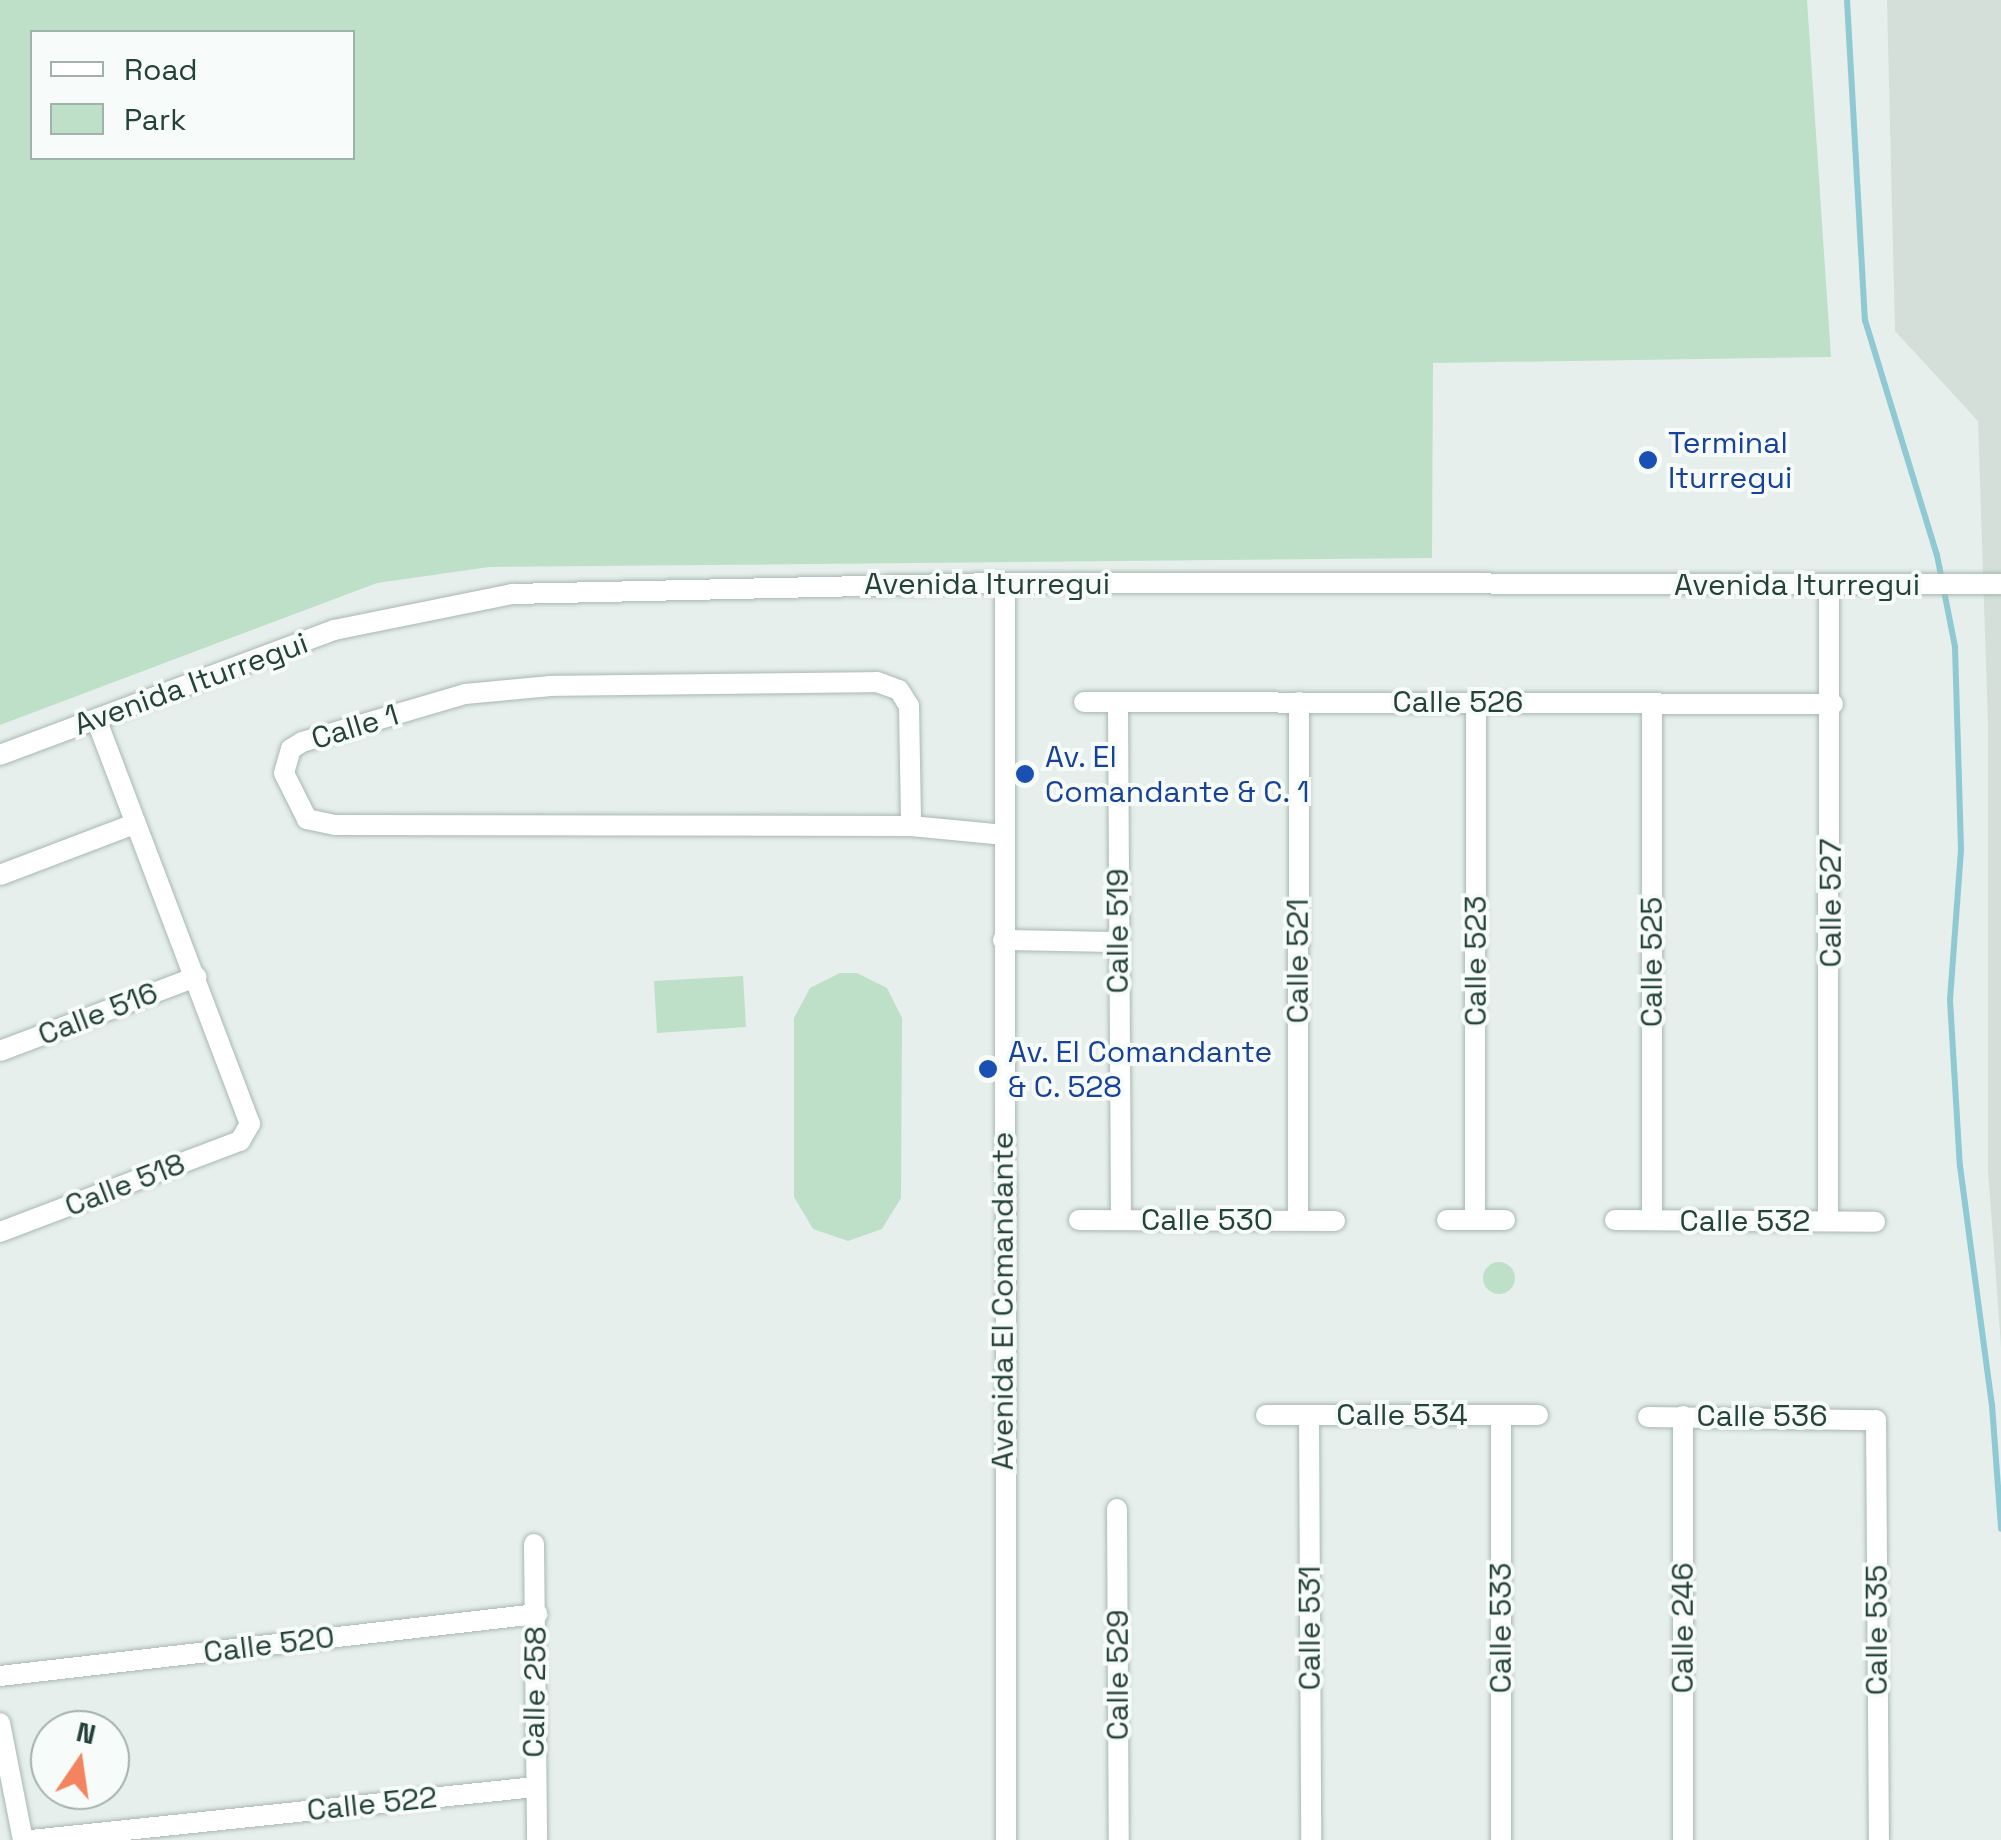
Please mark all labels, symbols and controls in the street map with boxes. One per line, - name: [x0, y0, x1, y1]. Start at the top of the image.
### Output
- legend: [30, 30, 355, 160]
- text: Road: [124, 50, 198, 89]
- text: Park: [124, 100, 186, 139]
- place label: Terminal Iturregui: [1668, 425, 1792, 496]
- marker: Terminal Iturregui: [1637, 449, 1659, 471]
- street label: Avenida Iturregui: [864, 566, 1110, 602]
- street label: Avenida Iturregui: [1674, 567, 1920, 603]
- street label: Avenida Iturregui: [69, 625, 313, 743]
- street label: Calle 526: [1393, 684, 1523, 720]
- street label: Calle 1: [307, 697, 403, 757]
- place label: Av. El Comandante & C. 1: [1045, 739, 1310, 810]
- marker: Av. El Comandante & C. 1: [1014, 763, 1036, 785]
- street label: Calle 527: [1813, 838, 1849, 968]
- street label: Calle 519: [1100, 868, 1136, 994]
- street label: Calle 523: [1458, 896, 1494, 1026]
- street label: Calle 525: [1634, 897, 1670, 1027]
- street label: Calle 521: [1280, 898, 1316, 1024]
- street label: Calle 516: [33, 975, 163, 1053]
- place label: Av. El Comandante & C. 528: [1008, 1034, 1273, 1104]
- marker: Av. El Comandante & C. 528: [977, 1058, 999, 1080]
- street label: Avenida El Comandante: [985, 1132, 1021, 1470]
- street label: Calle 518: [60, 1146, 190, 1224]
- street label: Calle 530: [1141, 1202, 1273, 1238]
- street label: Calle 532: [1680, 1203, 1810, 1239]
- street label: Calle 534: [1336, 1397, 1468, 1433]
- street label: Calle 536: [1696, 1398, 1828, 1434]
- street label: Calle 533: [1483, 1563, 1519, 1693]
- street label: Calle 246: [1665, 1563, 1701, 1693]
- street label: Calle 535: [1859, 1565, 1895, 1695]
- street label: Calle 531: [1292, 1566, 1328, 1690]
- street label: Calle 529: [1100, 1610, 1136, 1740]
- street label: Calle 520: [201, 1619, 337, 1671]
- street label: Calle 258: [516, 1626, 554, 1758]
- north arrow: [30, 1710, 130, 1810]
- text: N: [73, 1713, 99, 1752]
- street label: Calle 522: [305, 1779, 439, 1829]

